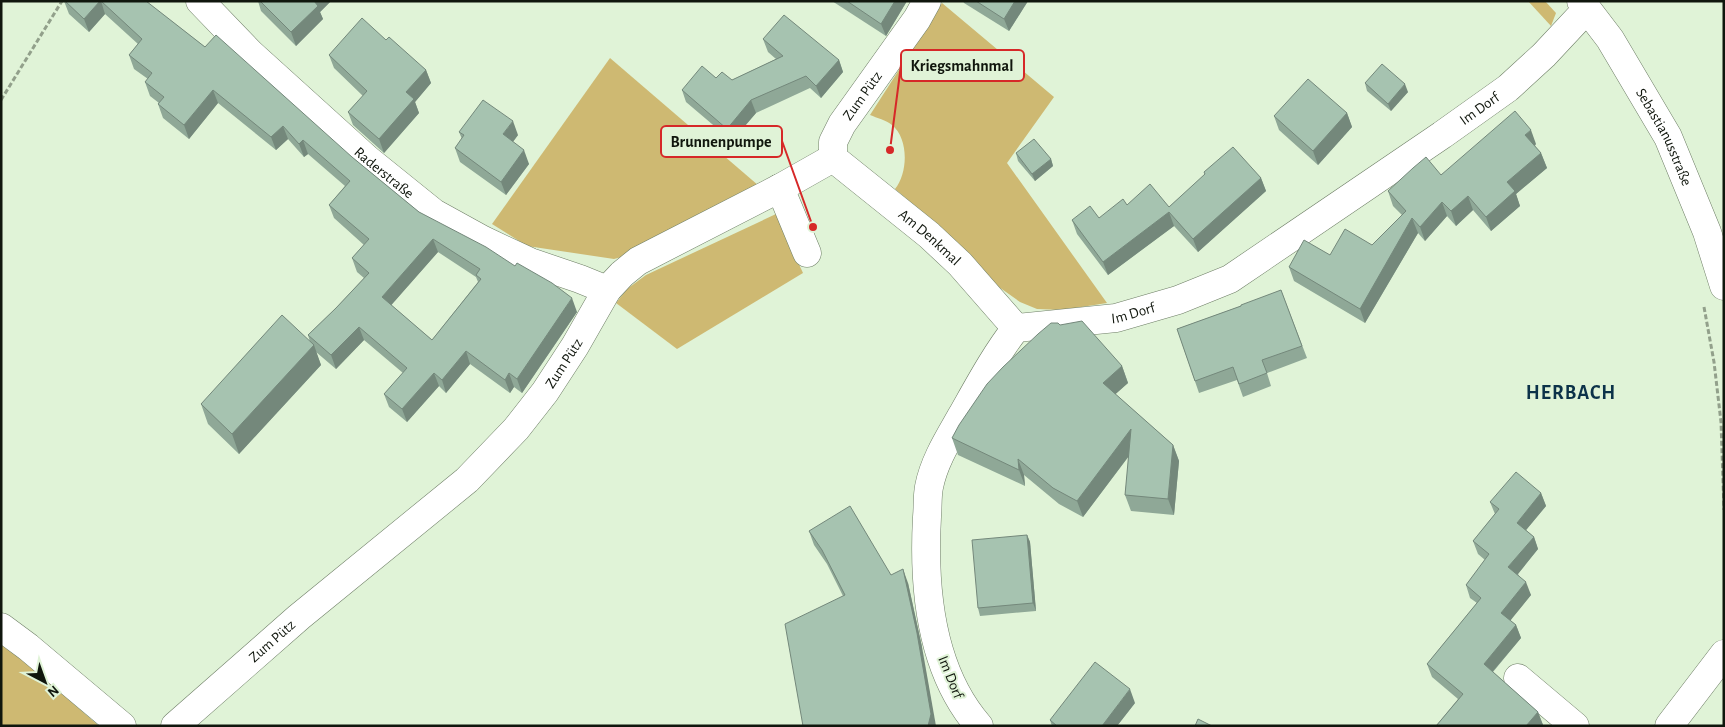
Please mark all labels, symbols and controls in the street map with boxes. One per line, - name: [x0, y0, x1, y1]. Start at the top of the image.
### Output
- callout: Kriegsmahnmal: [901, 50, 1024, 81]
- text: Kriegsmahnmal: [911, 58, 1013, 74]
- street label: Zum Pütz: [840, 69, 885, 123]
- street label: Sebastianusstraße: [1633, 86, 1694, 188]
- street label: Im Dorf: [1457, 89, 1503, 128]
- callout: Brunnenpumpe: [661, 126, 782, 157]
- text: Brunnenpumpe: [670, 134, 772, 150]
- street label: Raderstraße: [351, 144, 417, 202]
- street label: Am Denkmal: [896, 207, 963, 268]
- street label: Im Dorf: [1111, 300, 1158, 326]
- street label: Zum Pütz: [543, 336, 586, 391]
- district label: HERBACH: [1526, 383, 1616, 403]
- street label: Zum Pütz: [246, 617, 298, 665]
- street label: Im Dorf: [935, 654, 966, 702]
- north arrow: [20, 657, 70, 707]
- text: N: [45, 683, 61, 700]

